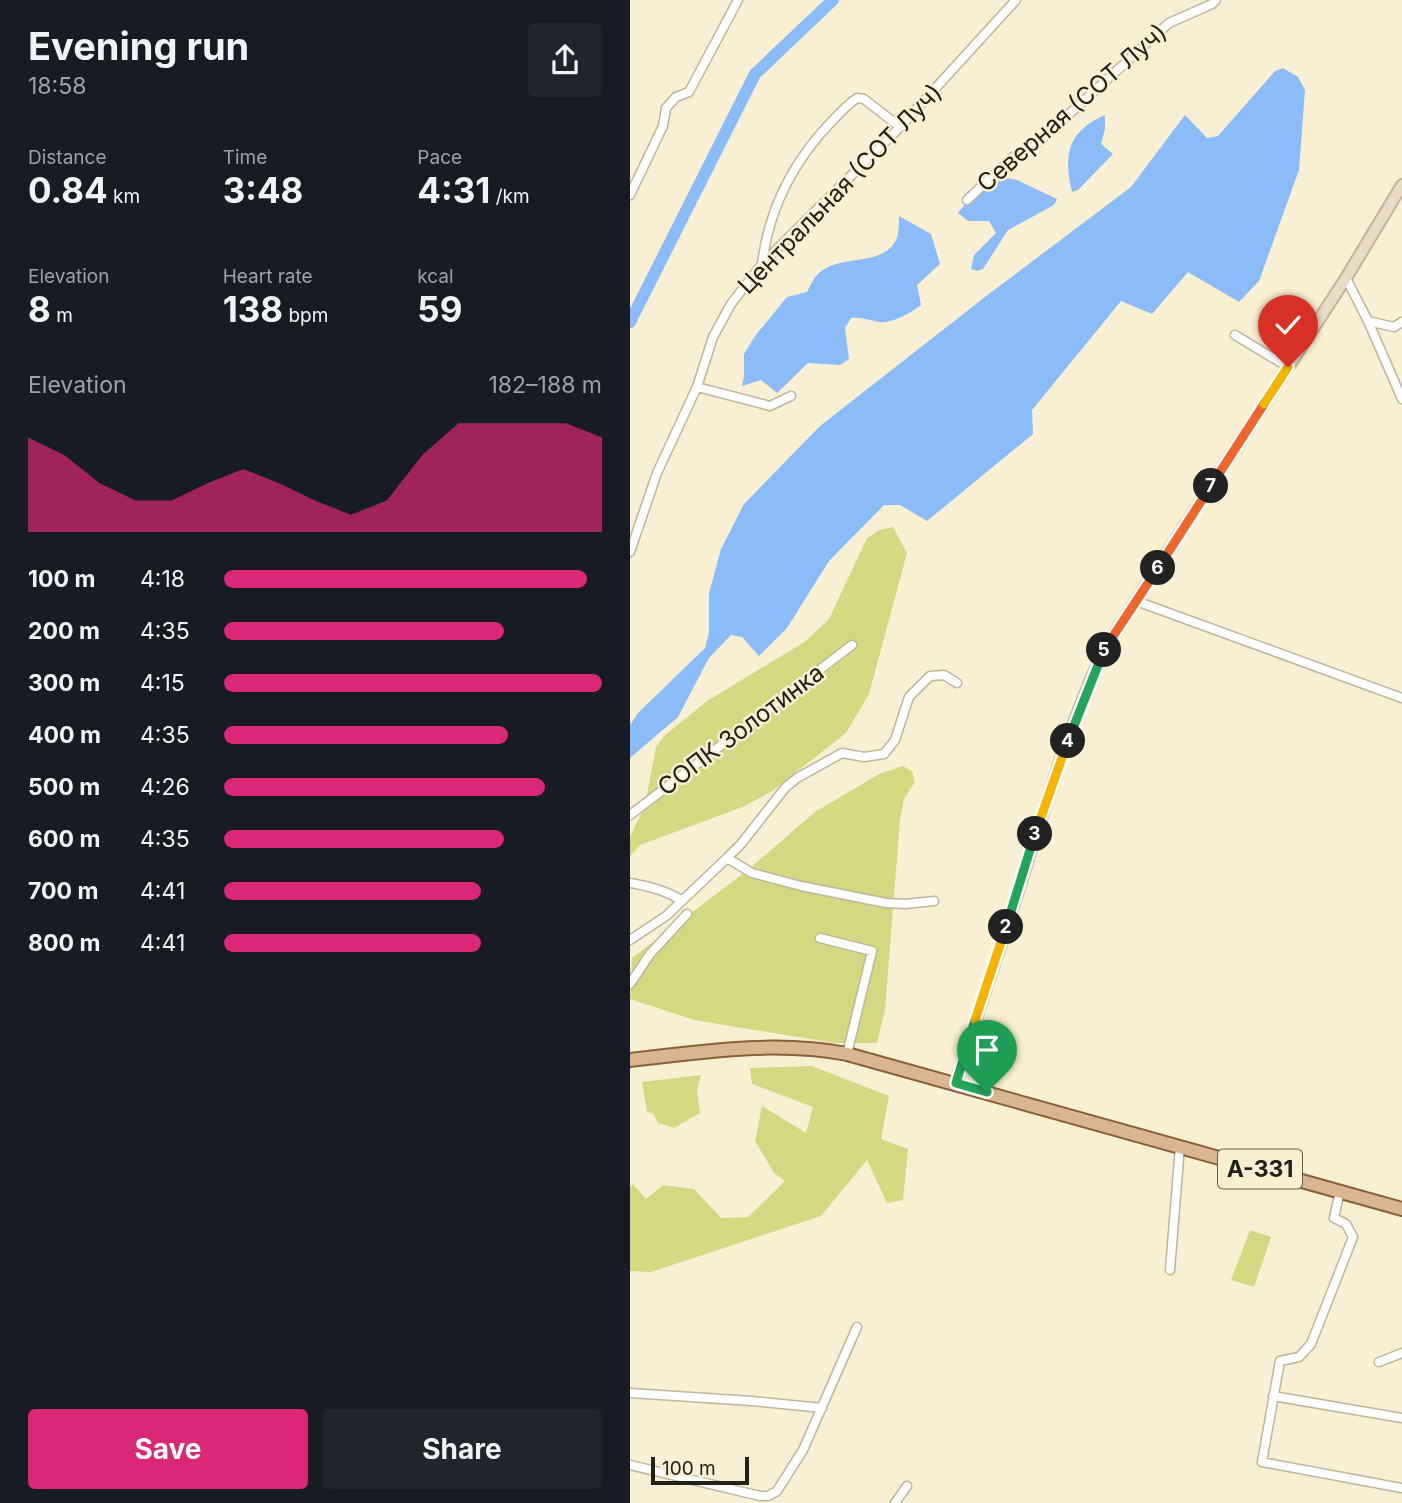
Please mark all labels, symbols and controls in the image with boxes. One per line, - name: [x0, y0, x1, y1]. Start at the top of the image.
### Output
- street label: Северная (СОТ Луч): [971, 17, 1172, 198]
- text: Evening run: [28, 23, 249, 69]
- button: share: [528, 23, 602, 97]
- text: 18:58: [28, 72, 86, 100]
- street label: Центральная (СОТ Луч): [732, 78, 948, 300]
- text: Distance: [28, 146, 106, 169]
- text: Time: [223, 146, 267, 169]
- text: Pace: [417, 146, 462, 169]
- text: 0.84: [28, 169, 108, 211]
- text: 3:48: [223, 169, 303, 211]
- text: 4:31: [417, 169, 490, 211]
- text: km: [108, 185, 140, 208]
- text: /km: [490, 185, 530, 208]
- text: Elevation: [28, 265, 109, 288]
- text: Heart rate: [223, 265, 313, 288]
- text: kcal: [417, 265, 454, 288]
- text: 8: [28, 288, 51, 330]
- text: 138: [223, 288, 283, 330]
- text: 59: [417, 288, 462, 330]
- pin: [1258, 295, 1318, 367]
- text: m: [51, 304, 73, 327]
- text: bpm: [283, 304, 328, 327]
- icon: check: [1269, 306, 1307, 344]
- text: Elevation: [28, 371, 127, 399]
- text: 182–188 m: [488, 371, 602, 399]
- pin: 7: [1194, 468, 1228, 504]
- text: 7: [1205, 474, 1216, 497]
- pin: 6: [1140, 550, 1176, 586]
- text: 6: [1151, 556, 1164, 579]
- text: 100 m: [28, 565, 95, 593]
- text: 4:18: [140, 565, 185, 593]
- text: 200 m: [28, 617, 100, 645]
- text: 4:35: [140, 617, 190, 645]
- pin: 5: [1086, 632, 1121, 668]
- text: 5: [1097, 638, 1110, 661]
- street label: СОПК Золотинка: [652, 658, 829, 801]
- text: 300 m: [28, 669, 100, 697]
- text: 4:15: [140, 669, 185, 697]
- text: 400 m: [28, 721, 101, 749]
- text: 4:35: [140, 721, 190, 749]
- pin: 4: [1050, 724, 1086, 758]
- text: 4: [1061, 729, 1074, 752]
- text: 500 m: [28, 773, 100, 801]
- text: 4:26: [140, 773, 190, 801]
- pin: 3: [1018, 816, 1052, 852]
- text: 3: [1028, 822, 1041, 845]
- text: 600 m: [28, 825, 100, 853]
- text: 4:35: [140, 825, 190, 853]
- text: 700 m: [28, 877, 98, 905]
- text: 4:41: [140, 877, 185, 905]
- pin: 2: [988, 909, 1024, 944]
- text: 2: [1000, 915, 1011, 938]
- text: 800 m: [28, 929, 100, 957]
- text: 4:41: [140, 929, 185, 957]
- pin: [957, 1020, 1017, 1092]
- icon: arrive: [968, 1031, 1006, 1069]
- road number: А-331: [1218, 1150, 1302, 1188]
- button: Save: [28, 1409, 308, 1489]
- button: Share: [322, 1409, 602, 1489]
- scale bar: [651, 1454, 749, 1486]
- text: 100 m: [662, 1457, 716, 1480]

